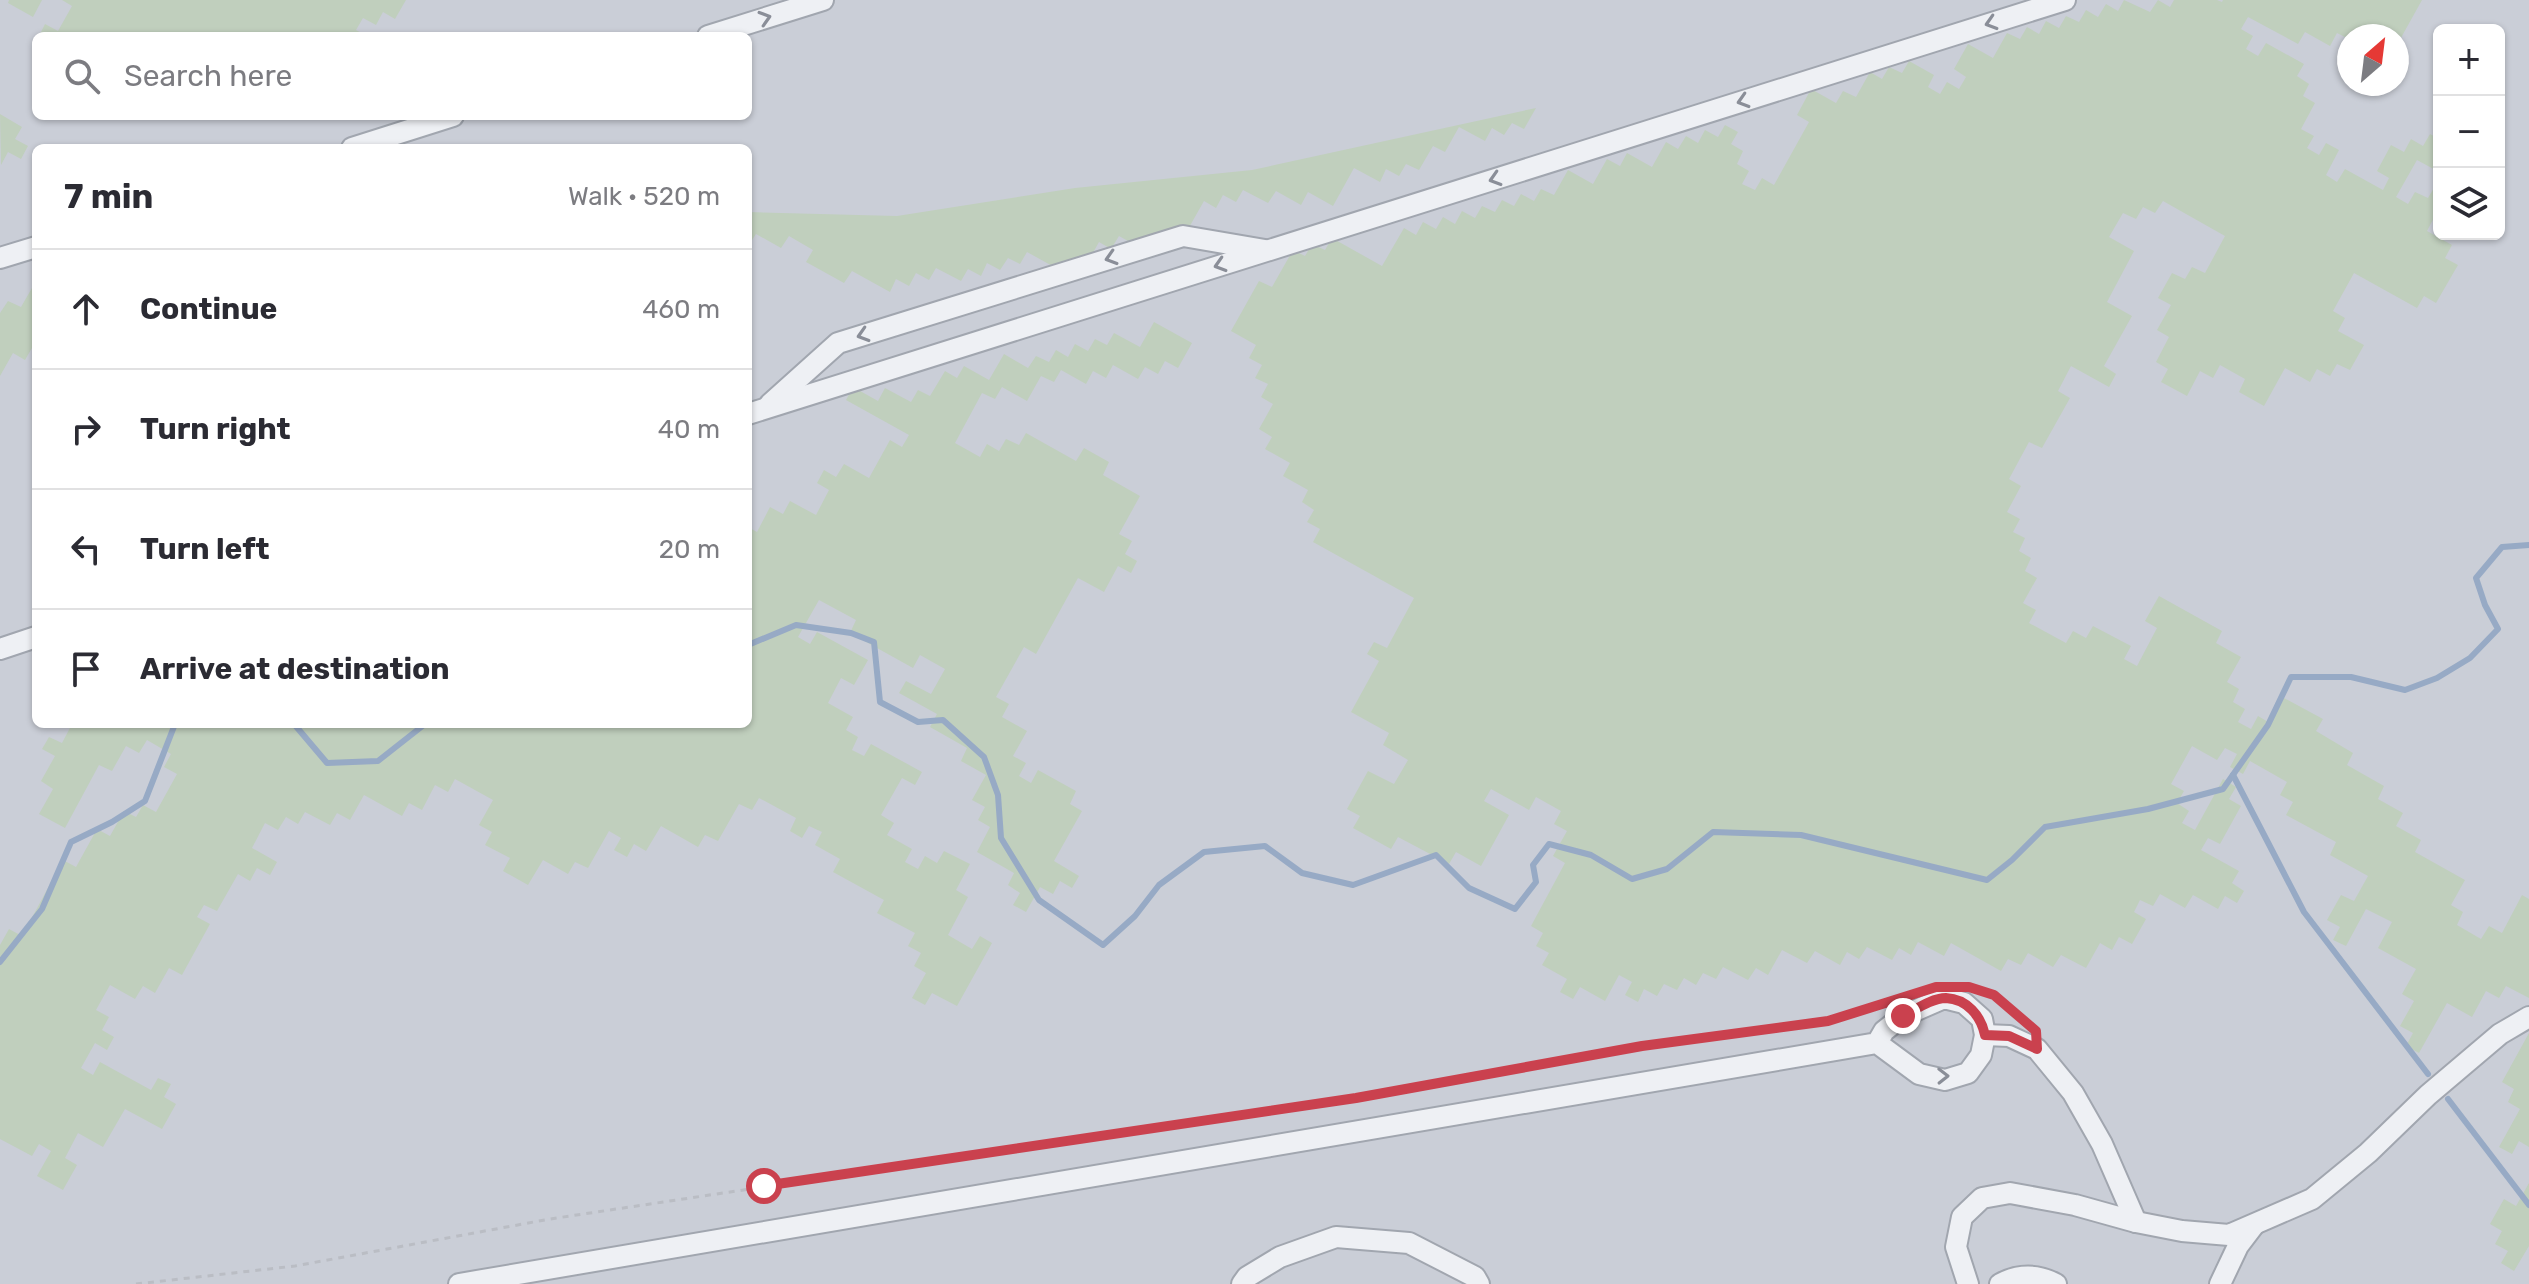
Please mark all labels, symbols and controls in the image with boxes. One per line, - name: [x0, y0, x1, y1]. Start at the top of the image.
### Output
- one-way arrow: [758, 11, 772, 27]
- one-way arrow: [1985, 14, 1999, 30]
- north arrow: [2337, 24, 2409, 96]
- map controls: [2433, 24, 2505, 240]
- button: +: [2433, 24, 2505, 96]
- search box: [32, 32, 752, 120]
- icon: search: [60, 54, 104, 98]
- text: Search here: [124, 58, 292, 94]
- one-way arrow: [1737, 92, 1750, 108]
- button: −: [2433, 96, 2505, 168]
- button: layers: [2433, 168, 2505, 240]
- one-way arrow: [1489, 170, 1502, 186]
- text: 7 min: [64, 176, 153, 217]
- text: Walk · 520 m: [568, 181, 720, 212]
- one-way arrow: [1105, 249, 1119, 265]
- one-way arrow: [1214, 256, 1228, 272]
- icon: ahead: [64, 287, 108, 331]
- text: Continue: [140, 291, 277, 327]
- text: 460 m: [642, 294, 720, 325]
- one-way arrow: [856, 326, 870, 342]
- icon: right: [64, 407, 108, 451]
- text: Turn right: [140, 411, 291, 447]
- text: 40 m: [658, 414, 720, 445]
- icon: left: [64, 527, 108, 571]
- text: Turn left: [140, 531, 270, 567]
- text: 20 m: [659, 534, 720, 565]
- icon: arrive: [64, 647, 108, 691]
- text: Arrive at destination: [140, 651, 450, 687]
- route end: [1885, 998, 1921, 1034]
- one-way arrow: [1938, 1068, 1950, 1085]
- route start: [746, 1168, 782, 1204]

